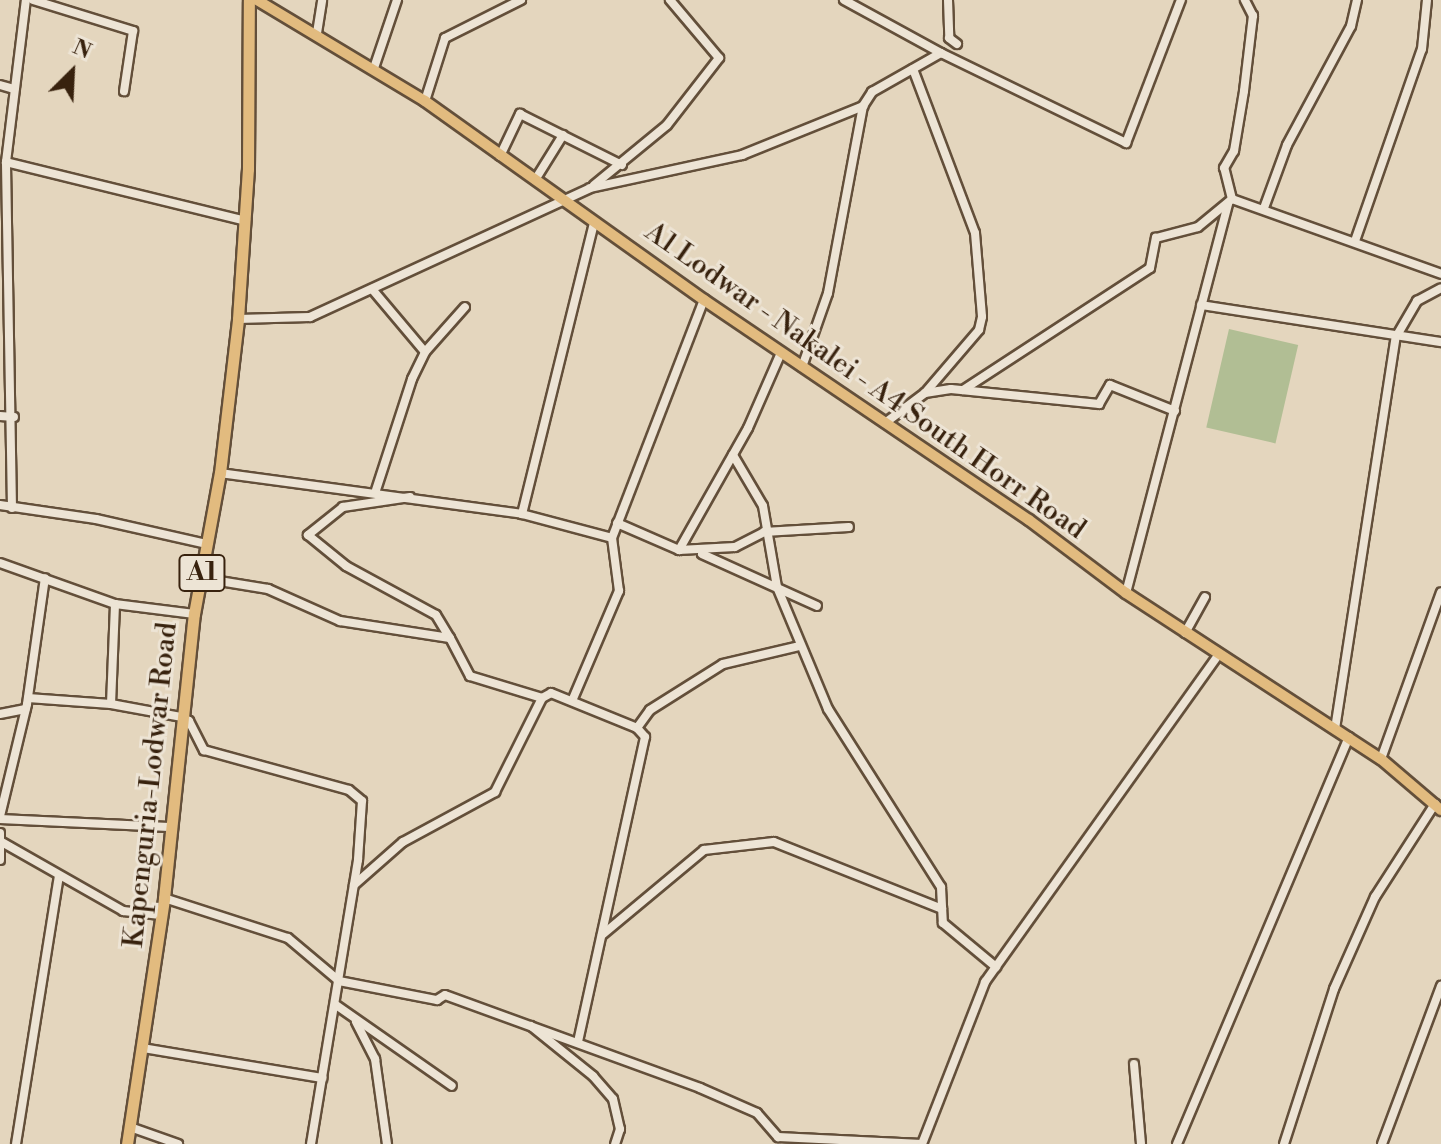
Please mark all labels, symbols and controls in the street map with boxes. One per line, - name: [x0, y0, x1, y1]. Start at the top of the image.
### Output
- north arrow: [32, 32, 112, 112]
- text: N: [69, 34, 95, 65]
- street label: A1 Lodwar - Nakalei - A4 South Horr Road: [638, 215, 1092, 547]
- road number: A1: [178, 551, 226, 595]
- street label: Kapenguria-Lodwar Road: [117, 621, 185, 949]

